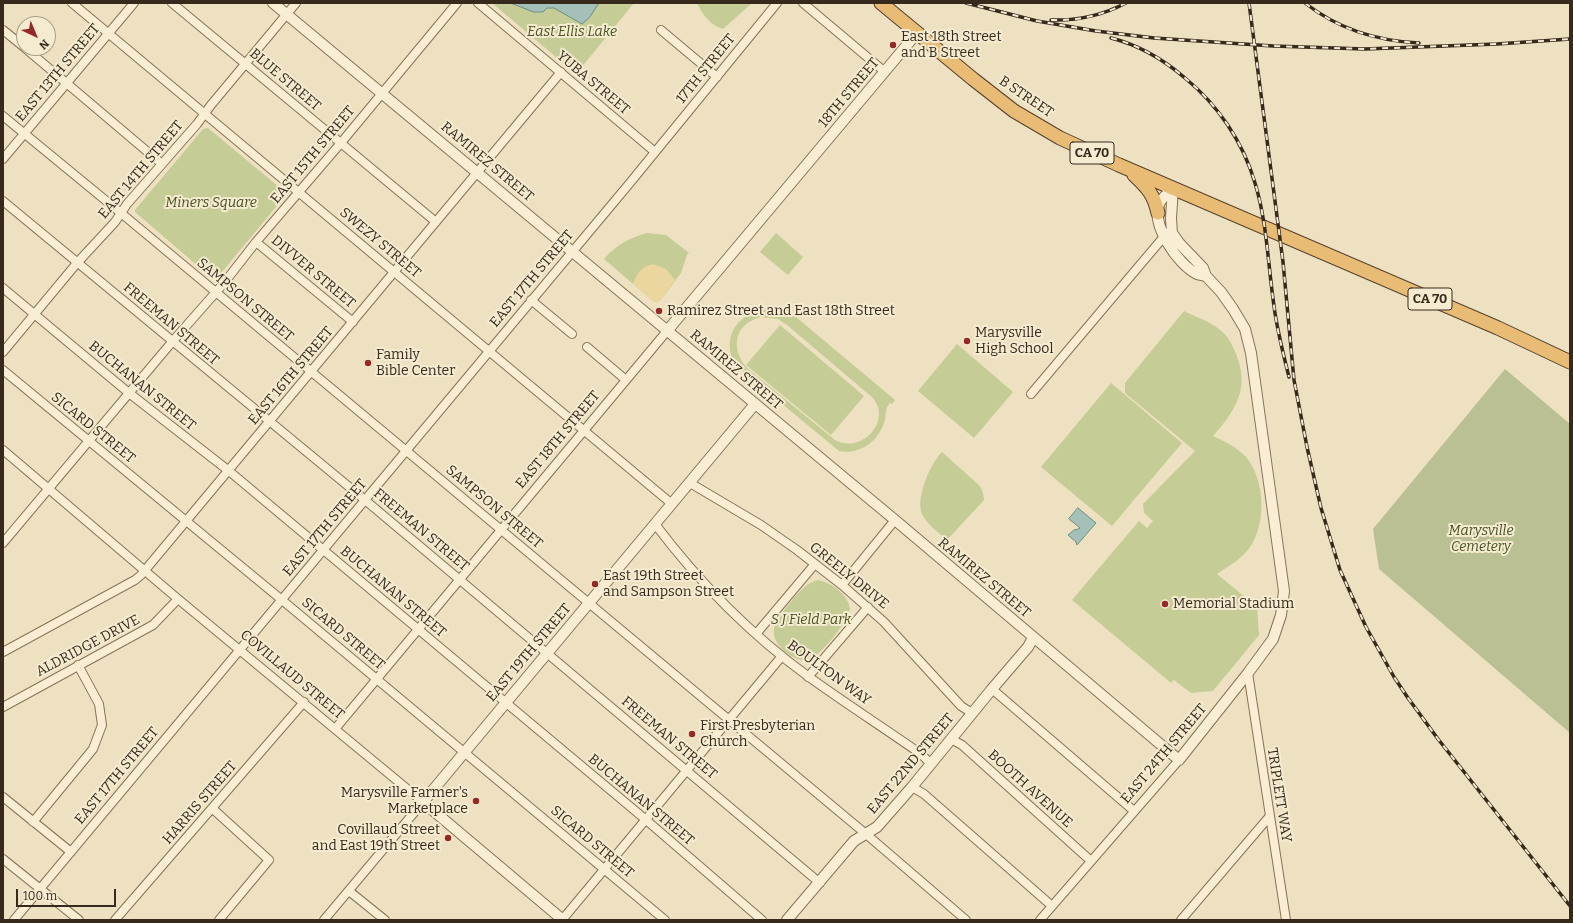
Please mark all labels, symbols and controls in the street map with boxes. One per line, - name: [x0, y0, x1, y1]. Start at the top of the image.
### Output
- north arrow: [16, 16, 56, 56]
- street label: EAST 13TH STREET: [12, 21, 104, 125]
- park label: East Ellis Lake: [527, 24, 617, 40]
- place label: East 18th Street and B Street: [901, 29, 1002, 62]
- street label: 17TH STREET: [673, 31, 739, 107]
- text: N: [36, 37, 52, 52]
- marker: East 18th Street and B Street: [888, 40, 898, 50]
- street label: BLUE STREET: [246, 45, 324, 115]
- street label: YUBA STREET: [553, 48, 633, 118]
- street label: 18TH STREET: [815, 55, 883, 131]
- street label: B STREET: [996, 73, 1056, 121]
- street label: EAST 15TH STREET: [267, 103, 359, 207]
- street label: EAST 14TH STREET: [95, 118, 187, 222]
- street label: RAMIREZ STREET: [437, 119, 537, 205]
- road number: CA 70: [1070, 142, 1114, 164]
- park label: Miners Square: [165, 195, 257, 211]
- street label: SWEZY STREET: [336, 204, 424, 282]
- street label: EAST 17TH STREET: [487, 227, 577, 331]
- street label: DIVVER STREET: [268, 232, 358, 312]
- street label: SAMPSON STREET: [193, 255, 297, 345]
- street label: FREEMAN STREET: [120, 279, 222, 369]
- road number: CA 70: [1408, 288, 1452, 310]
- place label: Ramirez Street and East 18th Street: [667, 303, 895, 319]
- marker: Ramirez Street and East 18th Street: [654, 306, 664, 316]
- street label: EAST 16TH STREET: [245, 324, 337, 428]
- place label: Marysville High School: [975, 325, 1053, 358]
- street label: RAMIREZ STREET: [686, 327, 786, 413]
- marker: Marysville High School: [962, 336, 972, 346]
- street label: BUCHANAN STREET: [85, 338, 199, 434]
- place label: Family Bible Center: [376, 347, 455, 380]
- marker: Family Bible Center: [363, 358, 373, 368]
- street label: EAST 18TH STREET: [512, 388, 604, 492]
- street label: SICARD STREET: [48, 389, 138, 467]
- street label: SAMPSON STREET: [442, 462, 546, 552]
- street label: EAST 17TH STREET: [280, 476, 370, 580]
- street label: FREEMAN STREET: [370, 485, 472, 575]
- park label: Marysville Cemetery: [1449, 523, 1513, 556]
- street label: RAMIREZ STREET: [934, 535, 1034, 621]
- street label: GREELY DRIVE: [806, 539, 892, 613]
- street label: BUCHANAN STREET: [337, 543, 449, 641]
- place label: East 19th Street and Sampson Street: [603, 568, 734, 600]
- marker: East 19th Street and Sampson Street: [590, 579, 600, 589]
- street label: SICARD STREET: [298, 594, 388, 674]
- place label: Memorial Stadium: [1173, 596, 1294, 612]
- marker: Memorial Stadium: [1160, 599, 1170, 609]
- street label: EAST 19TH STREET: [483, 601, 575, 705]
- street label: ALDRIDGE DRIVE: [33, 612, 143, 680]
- park label: S J Field Park: [771, 612, 851, 628]
- street label: COVILLAUD STREET: [237, 627, 347, 723]
- street label: BOULTON WAY: [784, 637, 874, 709]
- street label: FREEMAN STREET: [618, 693, 720, 783]
- street label: EAST 24TH STREET: [1118, 701, 1210, 807]
- street label: EAST 22ND STREET: [864, 710, 958, 818]
- place label: First Presbyterian Church: [700, 718, 815, 750]
- street label: EAST 17TH STREET: [72, 724, 162, 828]
- marker: First Presbyterian Church: [687, 729, 697, 739]
- street label: TRIPLETT WAY: [1263, 746, 1295, 844]
- street label: BOOTH AVENUE: [984, 747, 1076, 831]
- street label: BUCHANAN STREET: [585, 751, 697, 849]
- street label: HARRIS STREET: [159, 758, 241, 848]
- place label: Marysville Farmer's Marketplace: [341, 785, 468, 818]
- marker: Marysville Farmer's Marketplace: [471, 796, 481, 806]
- street label: SICARD STREET: [547, 802, 637, 882]
- place label: Covillaud Street and East 19th Street: [312, 822, 440, 854]
- marker: Covillaud Street and East 19th Street: [443, 833, 453, 843]
- scale bar: [18, 881, 118, 907]
- text: 100 m: [23, 889, 57, 903]

